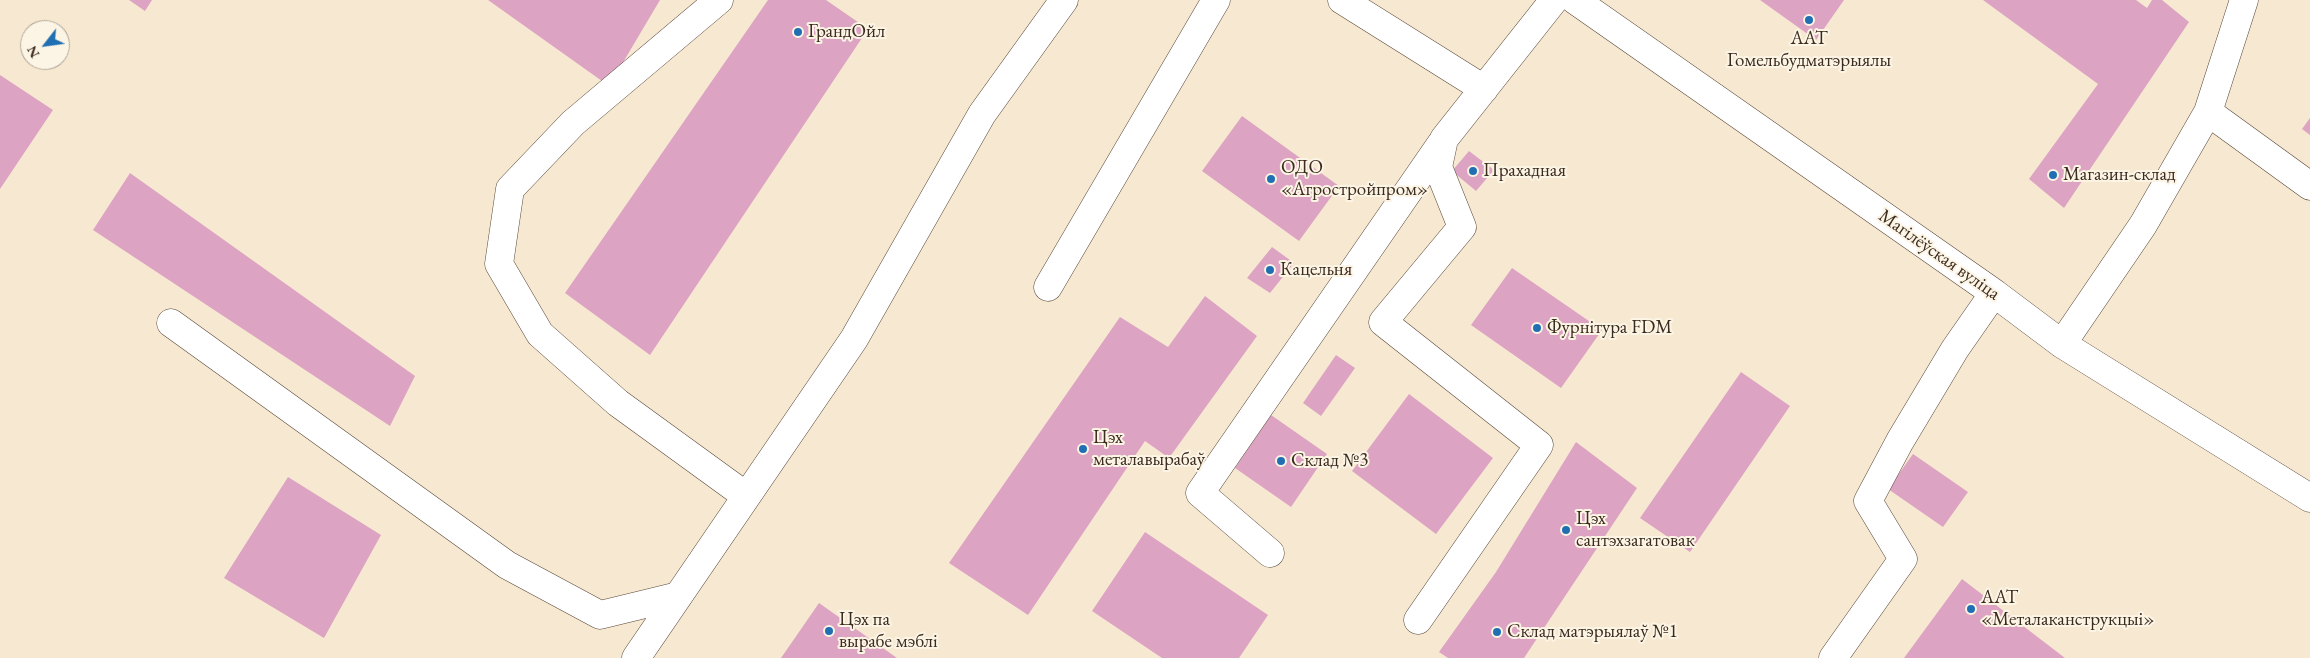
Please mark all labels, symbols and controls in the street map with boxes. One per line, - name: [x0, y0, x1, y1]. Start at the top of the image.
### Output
- marker: ААТ Гомельбудматэрыялы: [1803, 14, 1815, 26]
- north arrow: [20, 20, 70, 70]
- place label: ГрандОйл: [808, 21, 885, 43]
- marker: ГрандОйл: [792, 26, 804, 38]
- place label: ААТ Гомельбудматэрыялы: [1727, 28, 1891, 72]
- text: N: [22, 43, 44, 61]
- place label: ОДО «Агростройпром»: [1281, 157, 1428, 201]
- place label: Прахадная: [1483, 160, 1566, 182]
- place label: Магазин-склад: [2063, 164, 2176, 186]
- marker: Прахадная: [1467, 165, 1479, 177]
- marker: Магазин-склад: [2047, 169, 2059, 181]
- marker: ОДО «Агростройпром»: [1265, 173, 1277, 185]
- street label: Магілёўская вуліца: [1874, 205, 2004, 305]
- place label: Кацельня: [1280, 259, 1352, 281]
- marker: Кацельня: [1264, 264, 1276, 276]
- place label: Фурнітура FDM: [1547, 317, 1672, 339]
- marker: Фурнітура FDM: [1531, 322, 1543, 334]
- place label: Цэх металавырабаў: [1093, 427, 1205, 471]
- marker: Цэх металавырабаў: [1077, 443, 1089, 455]
- place label: Склад №3: [1291, 450, 1368, 472]
- marker: Склад №3: [1275, 455, 1287, 467]
- place label: Цэх сантэхзагатовак: [1576, 508, 1695, 552]
- marker: Цэх сантэхзагатовак: [1560, 524, 1572, 536]
- place label: ААТ «Металаканструкцыі»: [1981, 587, 2154, 631]
- marker: ААТ «Металаканструкцыі»: [1965, 603, 1977, 615]
- place label: Цэх па вырабе мэблі: [839, 609, 938, 653]
- place label: Склад матэрыялаў №1: [1507, 621, 1678, 643]
- marker: Цэх па вырабе мэблі: [823, 625, 835, 637]
- marker: Склад матэрыялаў №1: [1491, 626, 1503, 638]

